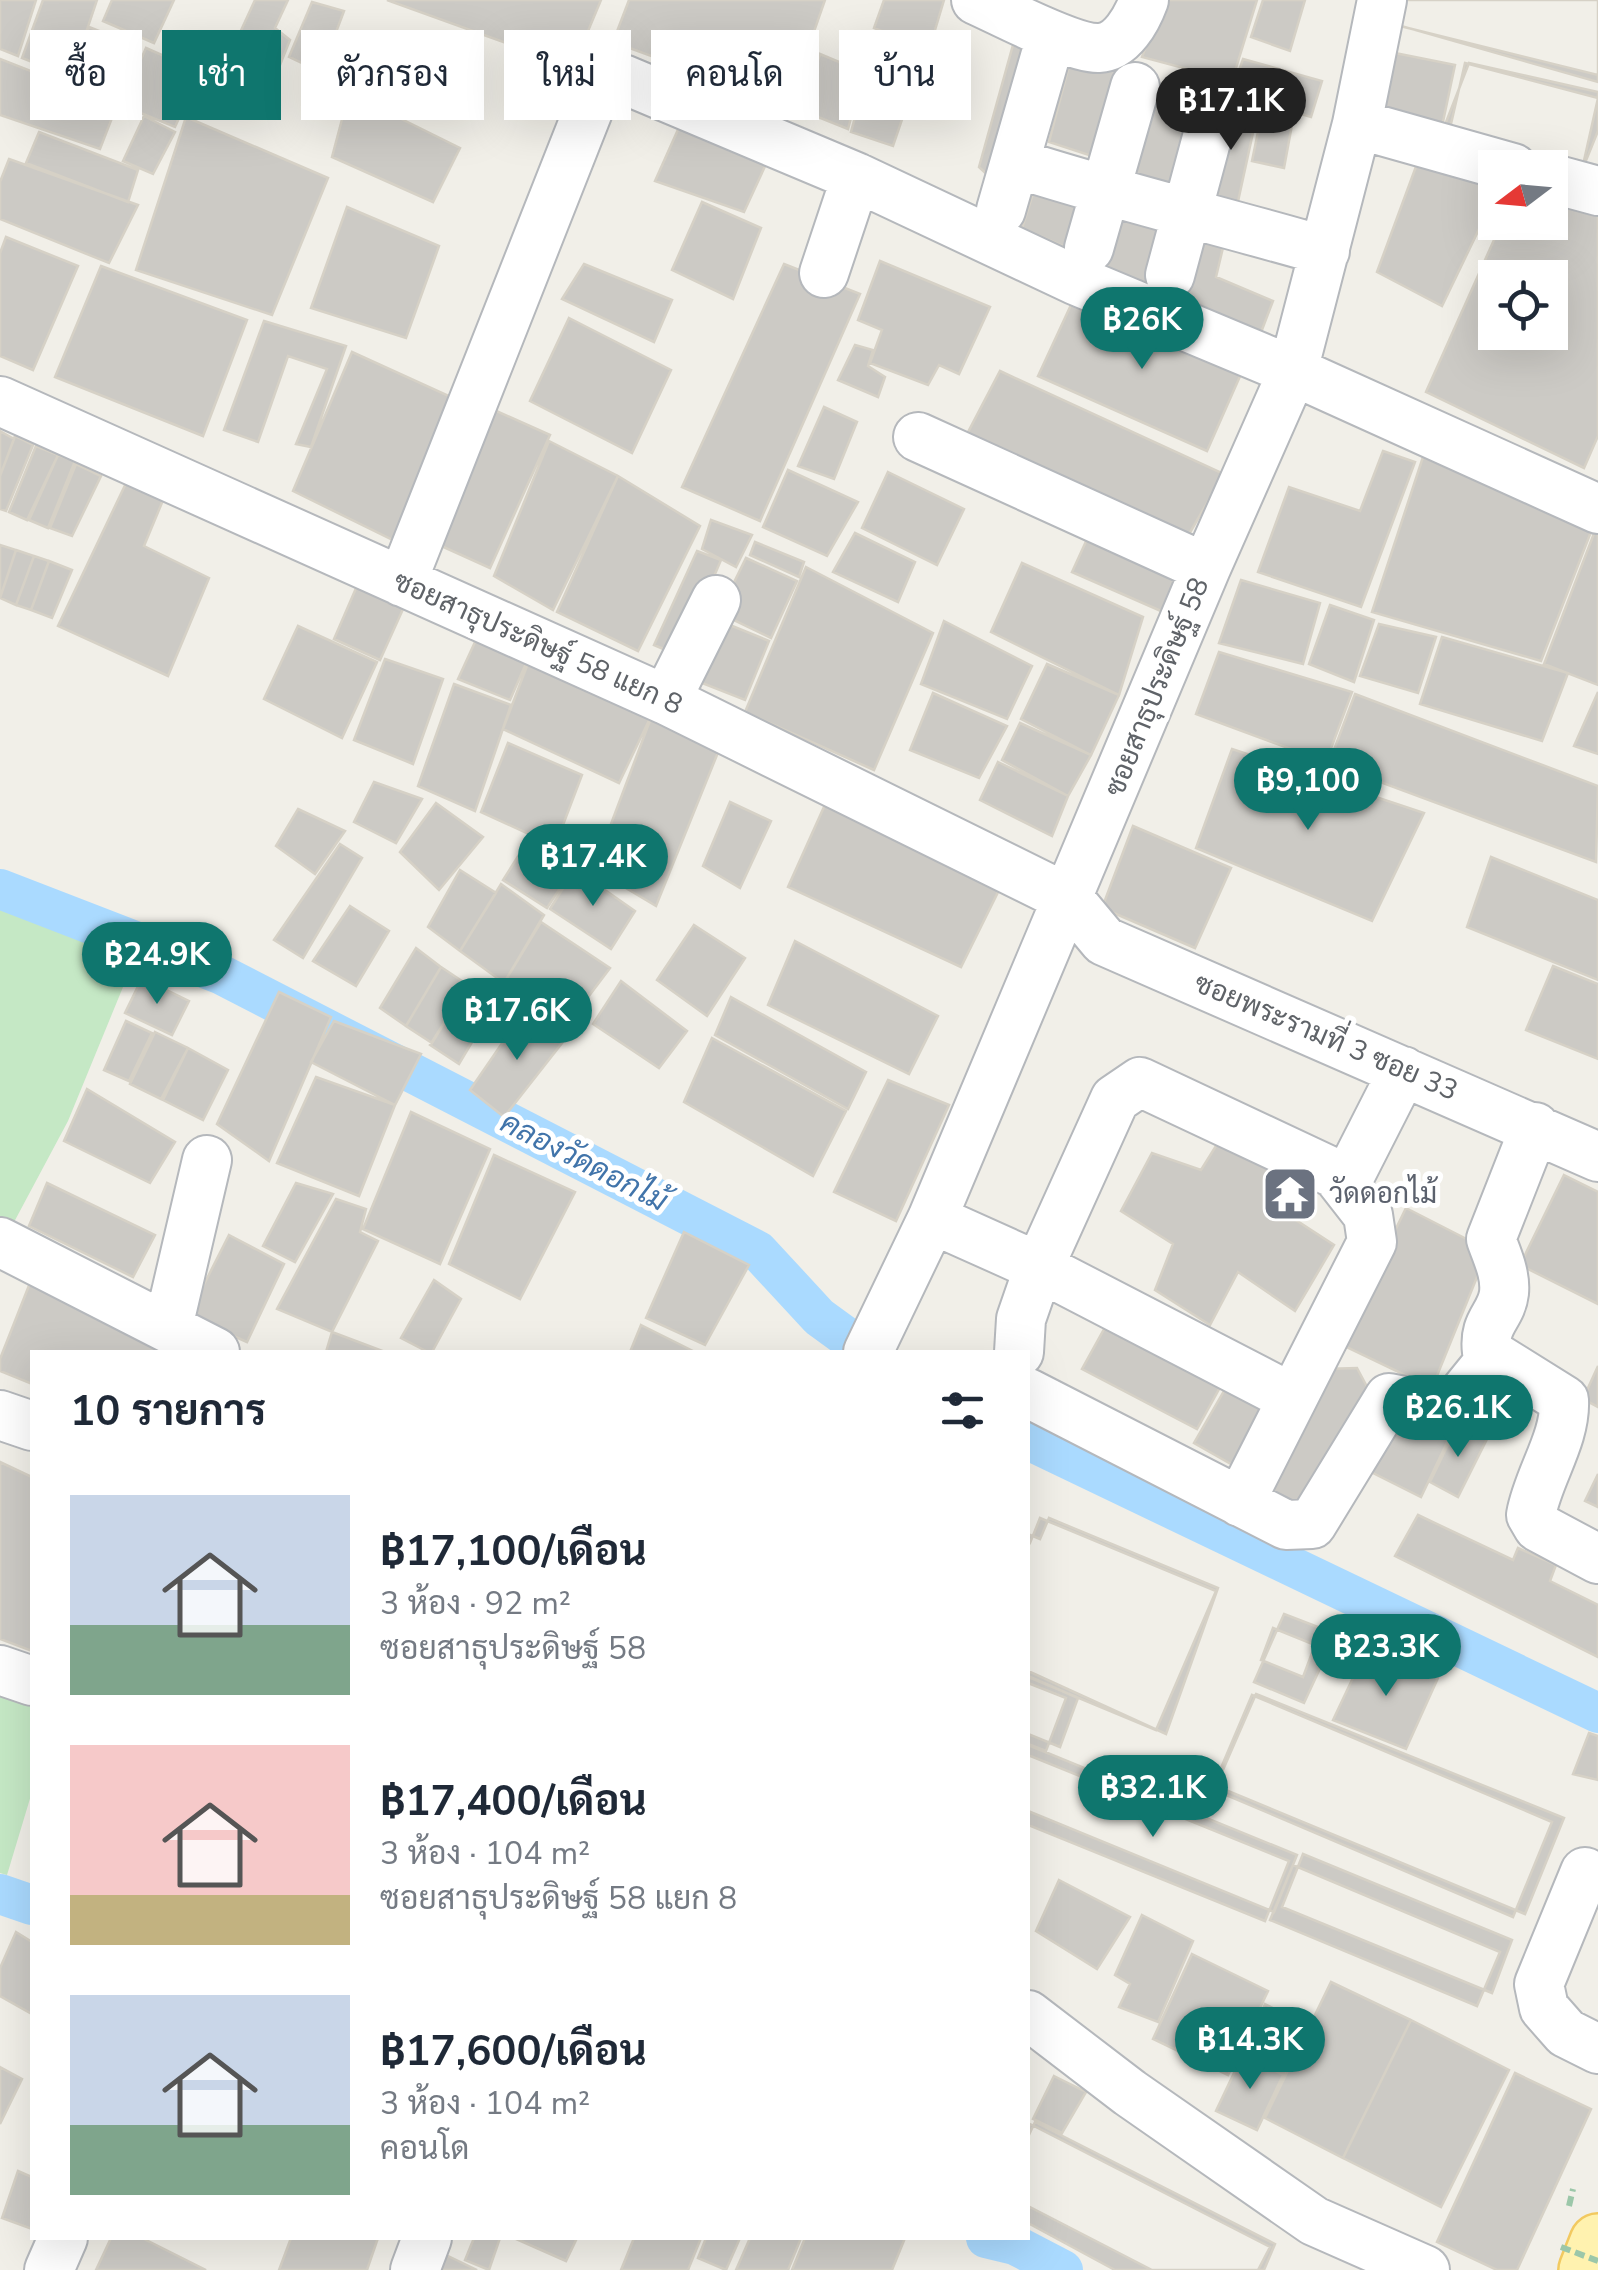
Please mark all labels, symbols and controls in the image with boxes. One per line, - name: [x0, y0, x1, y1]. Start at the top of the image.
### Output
- chip: ซื้อ: [30, 30, 142, 120]
- chip: เช่า: [162, 30, 281, 120]
- chip: ตัวกรอง: [301, 30, 484, 120]
- chip: ใหม่: [504, 30, 631, 120]
- chip: คอนโด: [651, 30, 819, 120]
- chip: บ้าน: [839, 30, 971, 120]
- pin: ฿17.1K: [1150, 68, 1312, 153]
- text: ฿17.1K: [1178, 79, 1284, 122]
- north arrow: [1478, 150, 1568, 240]
- map controls: [1478, 150, 1568, 350]
- button: locate: [1478, 260, 1568, 350]
- pin: ฿26K: [1083, 287, 1201, 372]
- text: ฿26K: [1103, 298, 1181, 341]
- street label: ซอยสาธุประดิษฐ์ 58 แยก 8: [388, 561, 689, 724]
- street label: ซอยสาธุประดิษฐ์ 58: [1095, 572, 1218, 802]
- pin: ฿9,100: [1227, 748, 1389, 833]
- text: ฿9,100: [1256, 759, 1360, 802]
- pin: ฿17.4K: [512, 824, 674, 909]
- text: ฿17.4K: [540, 835, 646, 878]
- pin: ฿24.9K: [76, 922, 238, 1007]
- text: ฿24.9K: [104, 933, 210, 976]
- street label: ซอยพระรามที่ 3 ซอย 33: [1188, 959, 1466, 1110]
- pin: ฿17.6K: [436, 978, 598, 1063]
- text: ฿17.6K: [464, 989, 570, 1032]
- water label: คลองวัดดอกไม้: [493, 1102, 679, 1224]
- temple icon: วัดดอกไม้: [1260, 1164, 1320, 1224]
- place label: วัดดอกไม้: [1329, 1174, 1438, 1213]
- pin: ฿26.1K: [1377, 1375, 1539, 1460]
- text: 10 รายการ: [70, 1383, 266, 1440]
- icon: filters: [935, 1383, 990, 1438]
- text: ฿26.1K: [1405, 1386, 1511, 1429]
- text: ฿17,100/เดือน: [380, 1523, 647, 1580]
- icon: home: [150, 1535, 270, 1655]
- text: 3 ห้อง · 92 m²: [380, 1582, 571, 1625]
- pin: ฿23.3K: [1305, 1614, 1467, 1699]
- text: ฿23.3K: [1333, 1625, 1439, 1668]
- text: ซอยสาธุประดิษฐ์ 58: [380, 1627, 646, 1670]
- pin: ฿32.1K: [1072, 1755, 1234, 1840]
- text: ฿32.1K: [1100, 1766, 1206, 1809]
- text: ฿17,400/เดือน: [380, 1773, 647, 1830]
- icon: home: [150, 1785, 270, 1905]
- text: 3 ห้อง · 104 m²: [380, 1832, 590, 1875]
- text: ซอยสาธุประดิษฐ์ 58 แยก 8: [380, 1877, 737, 1920]
- pin: ฿14.3K: [1169, 2007, 1331, 2092]
- text: ฿14.3K: [1197, 2018, 1303, 2061]
- text: ฿17,600/เดือน: [380, 2023, 647, 2080]
- icon: home: [150, 2035, 270, 2155]
- text: 3 ห้อง · 104 m²: [380, 2082, 590, 2125]
- text: คอนโด: [380, 2127, 470, 2170]

